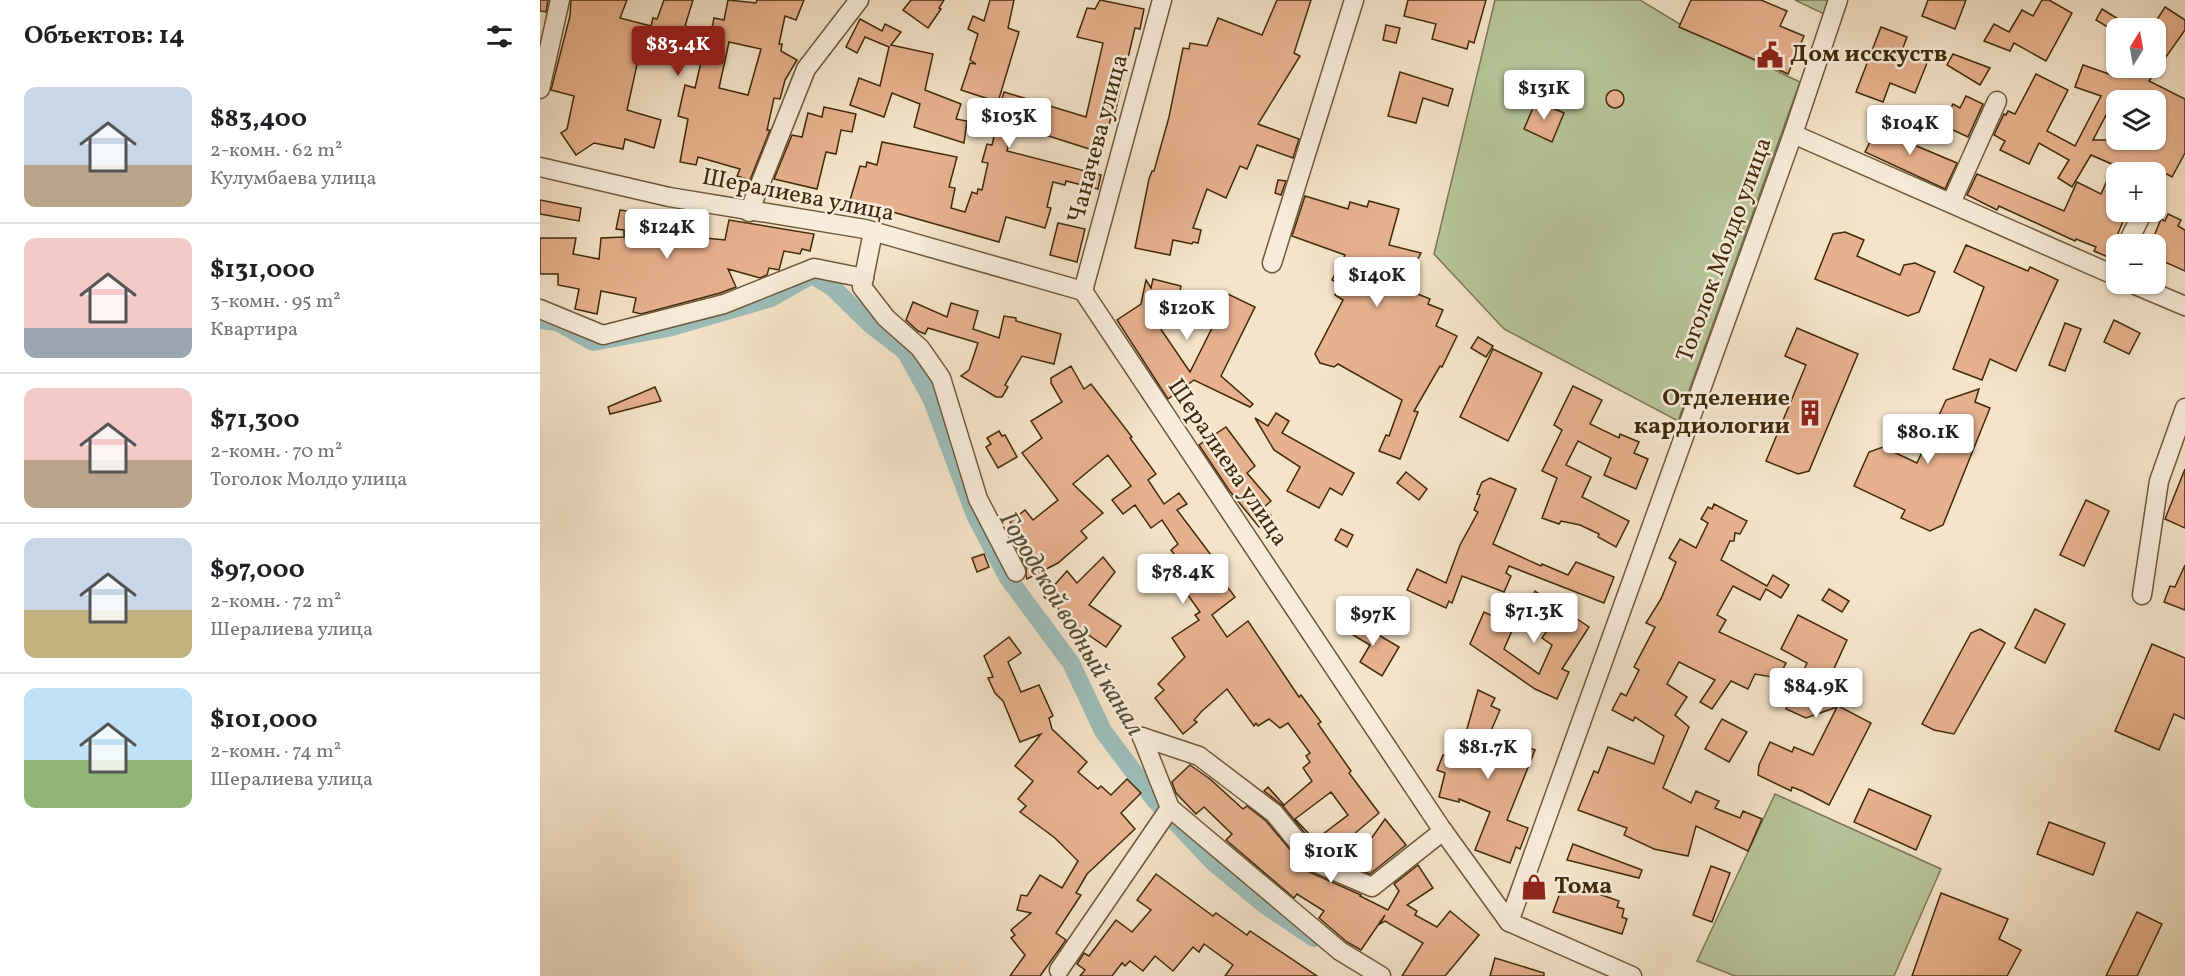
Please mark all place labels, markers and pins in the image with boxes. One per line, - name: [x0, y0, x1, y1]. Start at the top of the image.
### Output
- pin: $83.4K: [629, 26, 727, 77]
- place label: Дом исскуств: [1790, 38, 1948, 72]
- public building icon: Дом исскуств: [1755, 40, 1785, 70]
- pin: $131K: [1502, 70, 1586, 121]
- pin: $103K: [967, 98, 1051, 149]
- pin: $104K: [1868, 105, 1952, 156]
- pin: $124K: [625, 209, 709, 260]
- pin: $140K: [1335, 257, 1419, 308]
- pin: $120K: [1145, 290, 1229, 341]
- place label: Отделение кардиологии: [1634, 382, 1790, 444]
- building icon: Отделение кардиологии: [1795, 398, 1825, 428]
- pin: $80.1K: [1879, 414, 1977, 465]
- pin: $78.4K: [1134, 554, 1232, 605]
- pin: $71.3K: [1485, 593, 1583, 644]
- pin: $97K: [1337, 596, 1409, 647]
- pin: $84.9K: [1767, 668, 1865, 719]
- pin: $81.7K: [1439, 729, 1537, 780]
- pin: $101K: [1289, 833, 1373, 884]
- place label: Тома: [1554, 870, 1612, 904]
- shop icon: Тома: [1519, 872, 1549, 902]

